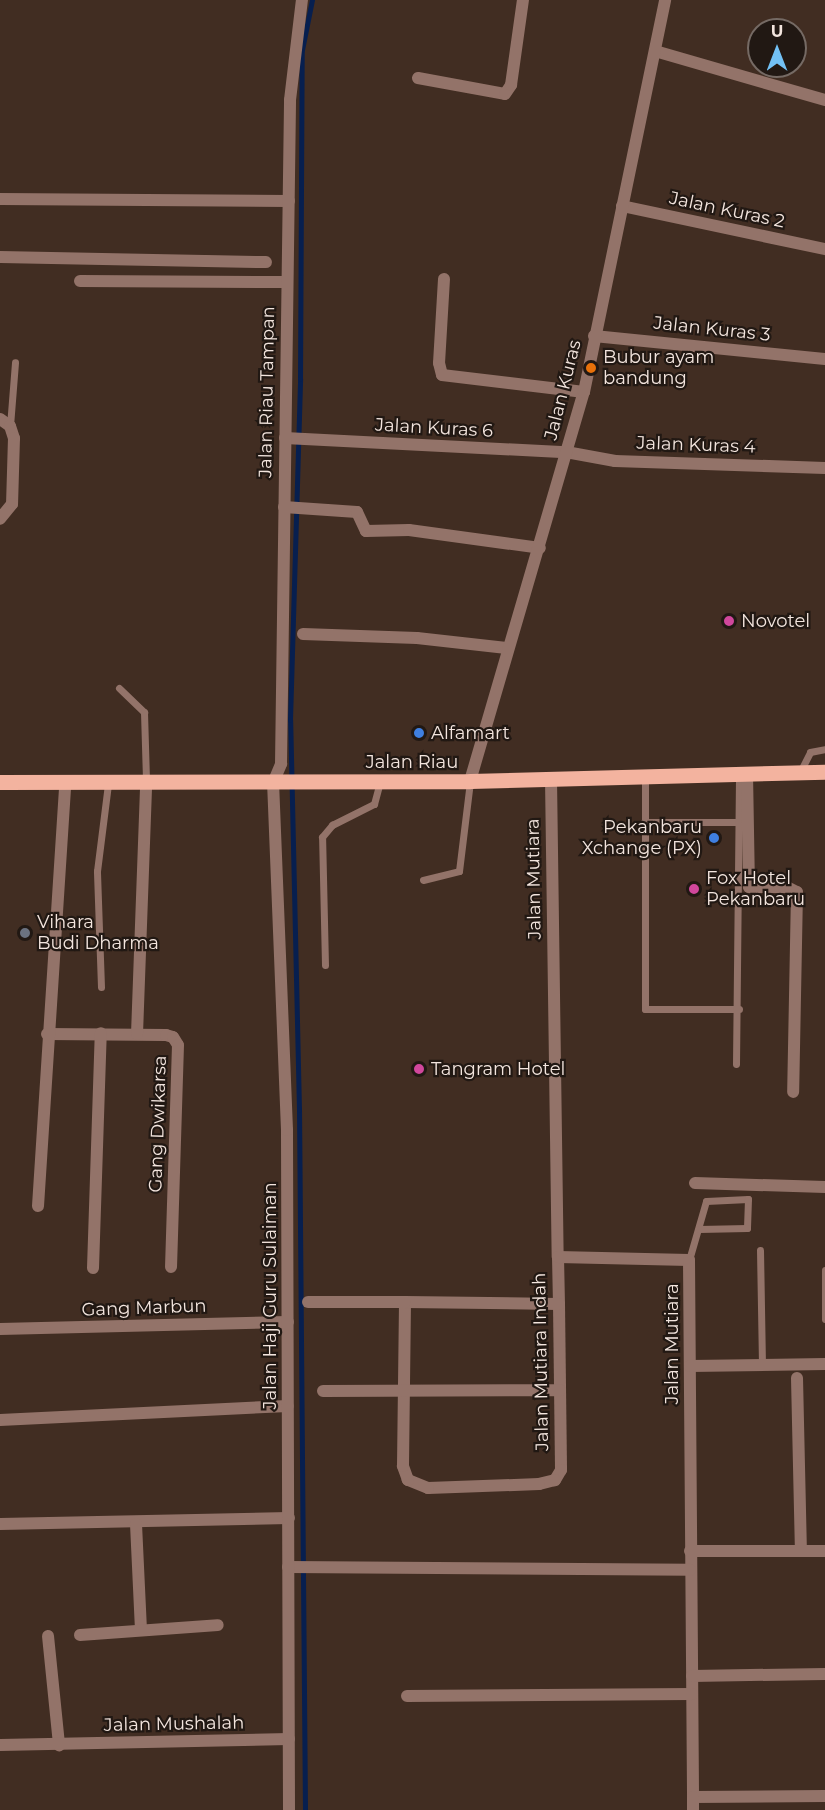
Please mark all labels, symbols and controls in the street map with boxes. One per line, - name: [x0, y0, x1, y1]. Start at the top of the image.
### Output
- north arrow: [747, 18, 807, 78]
- text: U: [771, 22, 783, 41]
- street label: Jalan Kuras 2: [667, 187, 787, 233]
- street label: Jalan Riau Tampan: [255, 306, 279, 478]
- street label: Jalan Kuras 3: [653, 312, 771, 346]
- street label: Jalan Kuras: [540, 338, 586, 442]
- place label: Bubur ayam bandung: [603, 347, 714, 389]
- marker: Bubur ayam bandung: [584, 361, 598, 375]
- street label: Jalan Kuras 6: [374, 414, 494, 442]
- street label: Jalan Kuras 4: [636, 432, 756, 458]
- place label: Novotel: [741, 610, 810, 632]
- marker: Novotel: [722, 614, 736, 628]
- place label: Alfamart: [431, 722, 510, 744]
- marker: Alfamart: [412, 726, 426, 740]
- street label: Jalan Riau: [366, 751, 458, 773]
- place label: Pekanbaru Xchange (PX): [582, 817, 702, 860]
- street label: Jalan Mutiara: [522, 818, 546, 940]
- marker: Pekanbaru Xchange (PX): [707, 831, 721, 845]
- place label: Fox Hotel Pekanbaru: [706, 868, 805, 910]
- marker: Fox Hotel Pekanbaru: [687, 882, 701, 896]
- place label: Vihara Budi Dharma: [37, 912, 159, 954]
- marker: Vihara Budi Dharma: [18, 926, 32, 940]
- street label: Gang Dwikarsa: [145, 1055, 171, 1193]
- place label: Tangram Hotel: [431, 1058, 565, 1080]
- marker: Tangram Hotel: [412, 1062, 426, 1076]
- street label: Jalan Haji Guru Sulaiman: [259, 1182, 281, 1410]
- street label: Jalan Mutiara Indah: [529, 1273, 553, 1451]
- street label: Jalan Mutiara: [661, 1283, 683, 1405]
- street label: Gang Marbun: [81, 1295, 207, 1321]
- street label: Jalan Mushalah: [104, 1712, 244, 1736]

